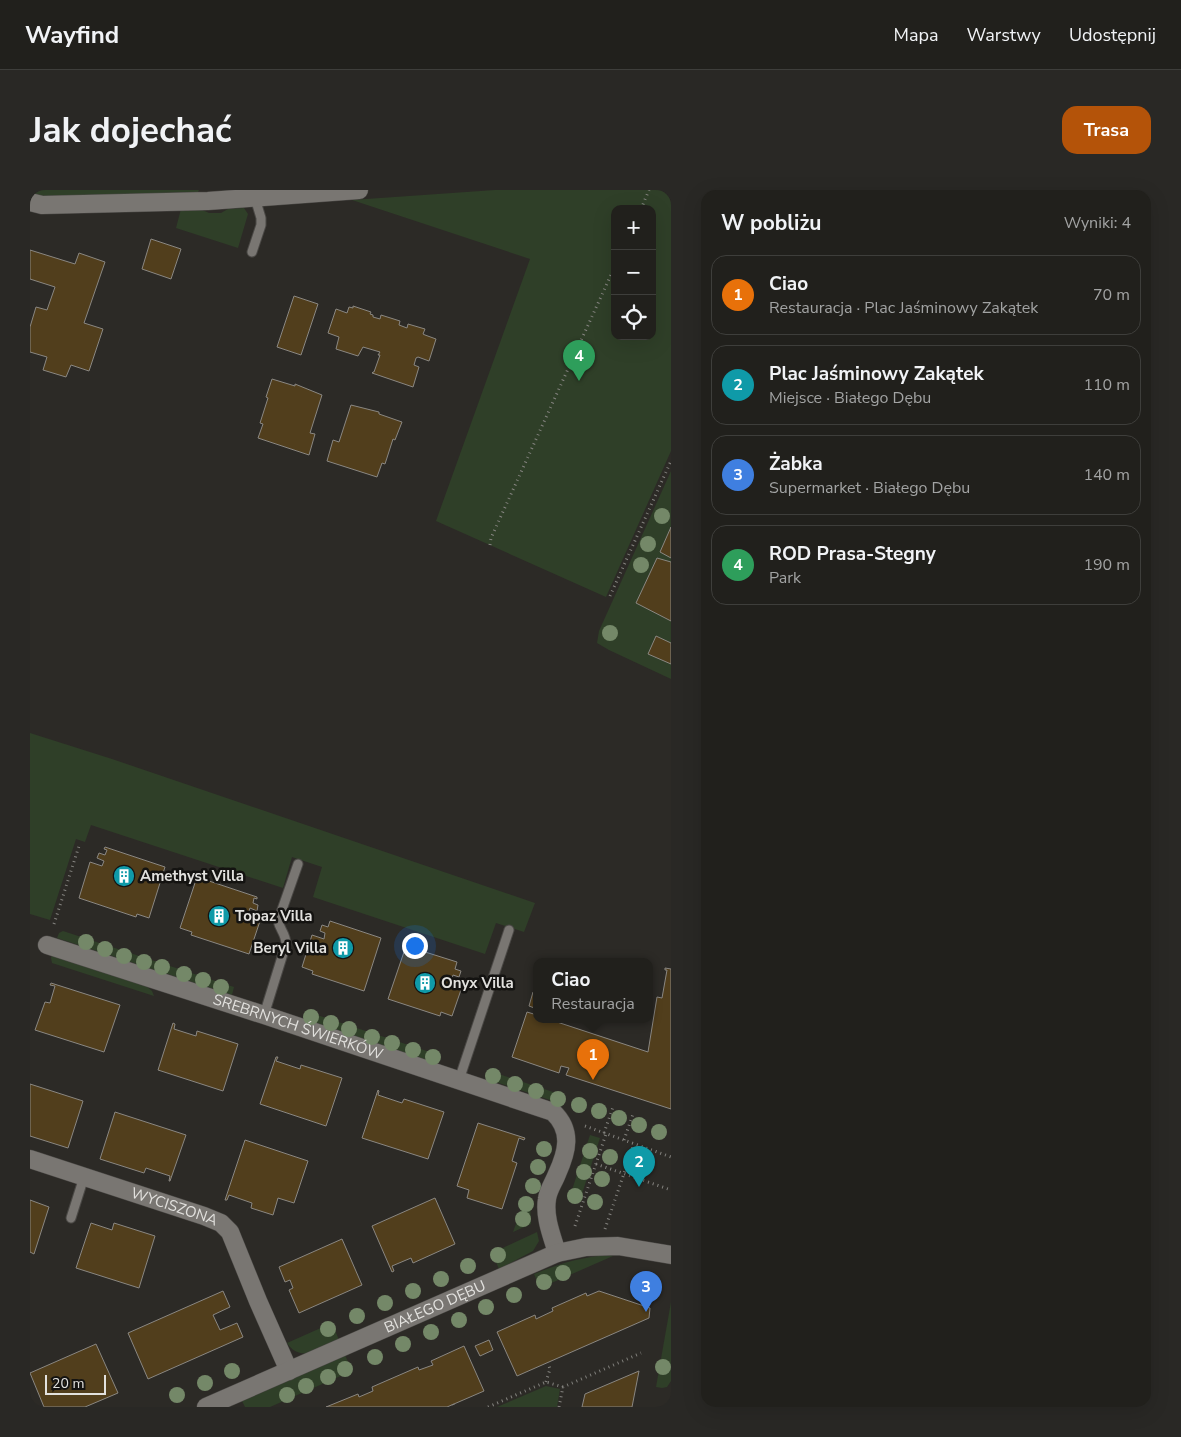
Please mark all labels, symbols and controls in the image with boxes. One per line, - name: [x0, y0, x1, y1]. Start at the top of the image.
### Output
- text: Wayfind: [25, 19, 119, 51]
- text: Mapa: [894, 23, 938, 47]
- text: Warstwy: [966, 23, 1041, 47]
- text: Udostępnij: [1069, 23, 1156, 47]
- button: Trasa: [1062, 106, 1151, 154]
- text: Jak dojechać: [30, 107, 232, 154]
- map controls: [611, 205, 656, 340]
- button: +: [611, 205, 656, 250]
- text: W pobliżu: [721, 209, 822, 237]
- text: Wyniki: 4: [1064, 212, 1131, 234]
- button: −: [611, 250, 656, 295]
- text: Ciao: [769, 271, 808, 297]
- text: 1: [733, 284, 743, 306]
- text: 70 m: [1093, 284, 1130, 306]
- button: locate: [611, 295, 656, 340]
- text: Restauracja · Plac Jaśminowy Zakątek: [769, 297, 1038, 319]
- pin: 4: [563, 340, 595, 381]
- text: Plac Jaśminowy Zakątek: [769, 361, 984, 387]
- text: 2: [733, 374, 743, 396]
- text: 110 m: [1083, 374, 1130, 396]
- text: Miejsce · Białego Dębu: [769, 387, 931, 409]
- text: Żabka: [769, 451, 823, 477]
- text: 3: [733, 464, 743, 486]
- text: 140 m: [1083, 464, 1130, 486]
- text: Supermarket · Białego Dębu: [769, 477, 970, 499]
- text: ROD Prasa-Stegny: [769, 541, 936, 567]
- text: 4: [733, 554, 743, 576]
- text: 190 m: [1083, 554, 1130, 576]
- text: Park: [769, 567, 801, 589]
- building icon: Amethyst Villa: [112, 864, 136, 888]
- place label: Amethyst Villa: [140, 866, 244, 886]
- building icon: Topaz Villa: [207, 904, 231, 928]
- place label: Topaz Villa: [235, 906, 312, 926]
- your location: [402, 933, 428, 959]
- building icon: Beryl Villa: [331, 936, 355, 960]
- place label: Beryl Villa: [253, 938, 327, 958]
- popup: [533, 958, 653, 1023]
- text: Ciao: [551, 967, 590, 993]
- building icon: Onyx Villa: [413, 971, 437, 995]
- place label: Onyx Villa: [441, 973, 514, 993]
- street label: SREBRNYCH ŚWIERKÓW: [211, 989, 386, 1064]
- text: Restauracja: [551, 993, 635, 1015]
- pin: 1: [577, 1039, 609, 1080]
- pin: 2: [623, 1146, 655, 1187]
- street label: WYCISZONA: [128, 1183, 221, 1231]
- pin: 3: [630, 1271, 662, 1312]
- street label: BIAŁEGO DĘBU: [381, 1276, 489, 1338]
- scale bar: [45, 1372, 106, 1395]
- text: 20 m: [52, 1374, 84, 1393]

